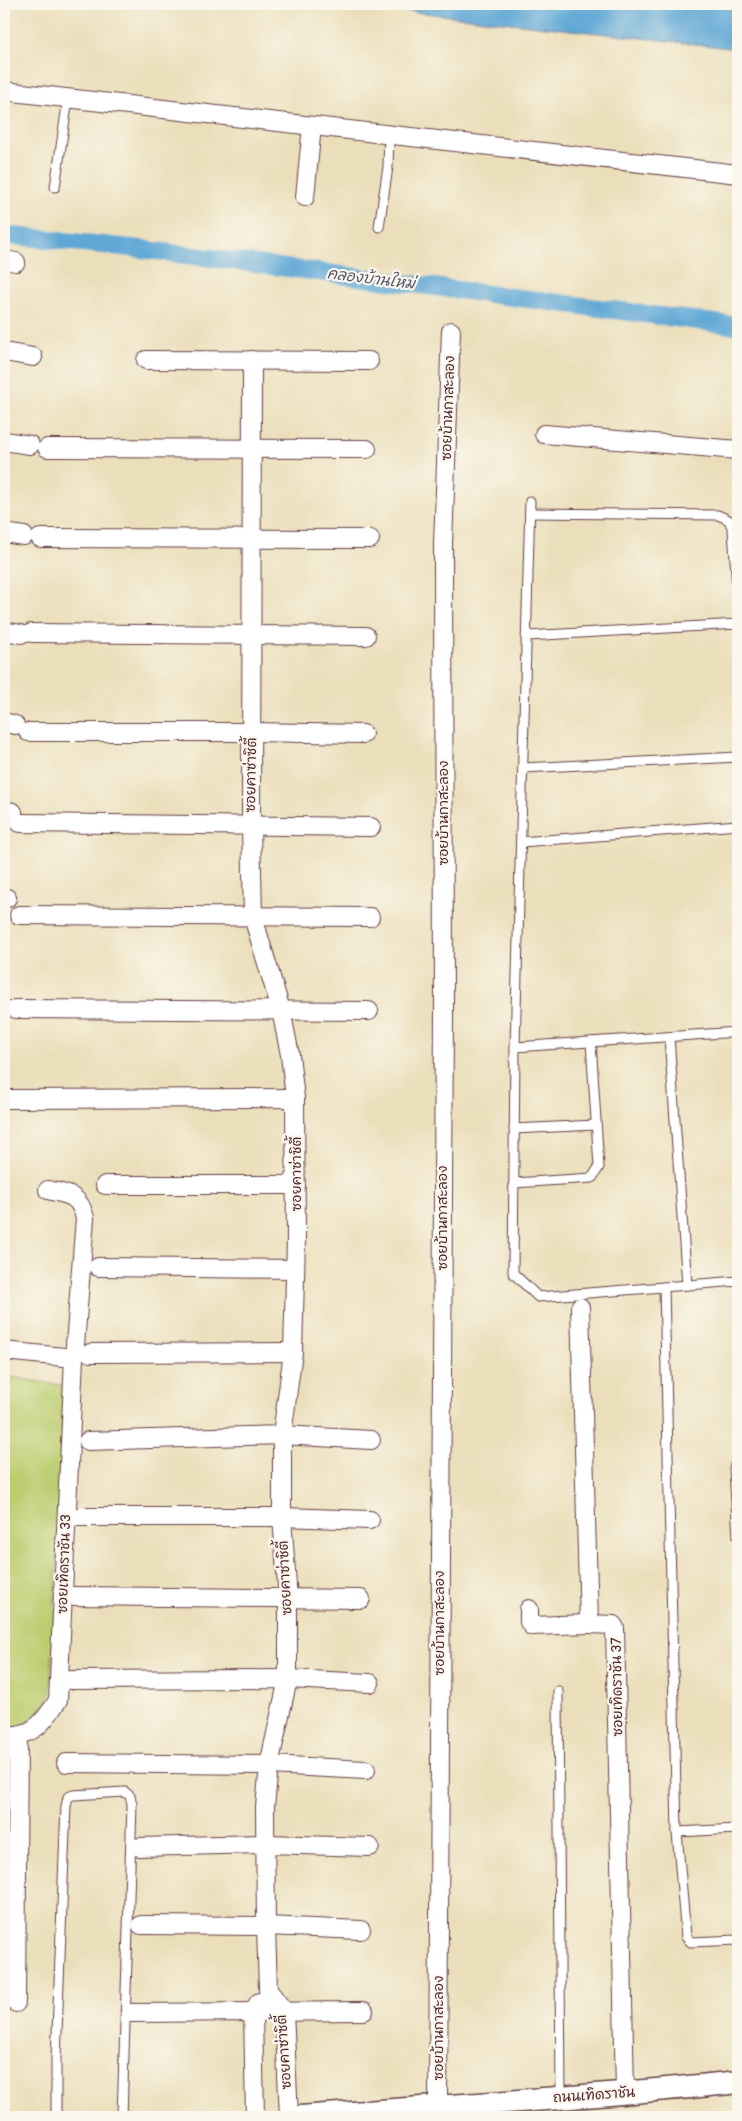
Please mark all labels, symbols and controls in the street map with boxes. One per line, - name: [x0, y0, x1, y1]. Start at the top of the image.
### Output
- water label: คลองบ้านใหม่: [326, 263, 419, 294]
- street label: ซอยบ้านกาสะลอง: [438, 355, 458, 461]
- street label: ซอยคาซ่าซิตี้: [238, 736, 260, 813]
- street label: ซอยบ้านกาสะลอง: [435, 760, 452, 866]
- street label: ซอยคาซ่าซิตี้: [284, 1135, 305, 1211]
- street label: ซอยบ้านกาสะลอง: [434, 1165, 451, 1271]
- street label: ซอยเทิดราชัน 33: [54, 1514, 74, 1614]
- street label: ซอยคาซ่าซิตี้: [271, 1539, 295, 1616]
- street label: ซอยบ้านกาสะลอง: [431, 1570, 448, 1676]
- street label: ซอยเทิดราชัน 37: [608, 1637, 626, 1737]
- street label: ซอยบ้านกาสะลอง: [430, 1975, 447, 2081]
- street label: ซอยคาซ่าซิตี้: [269, 2013, 295, 2090]
- street label: ถนนเทิดราชัน: [552, 2084, 636, 2106]

